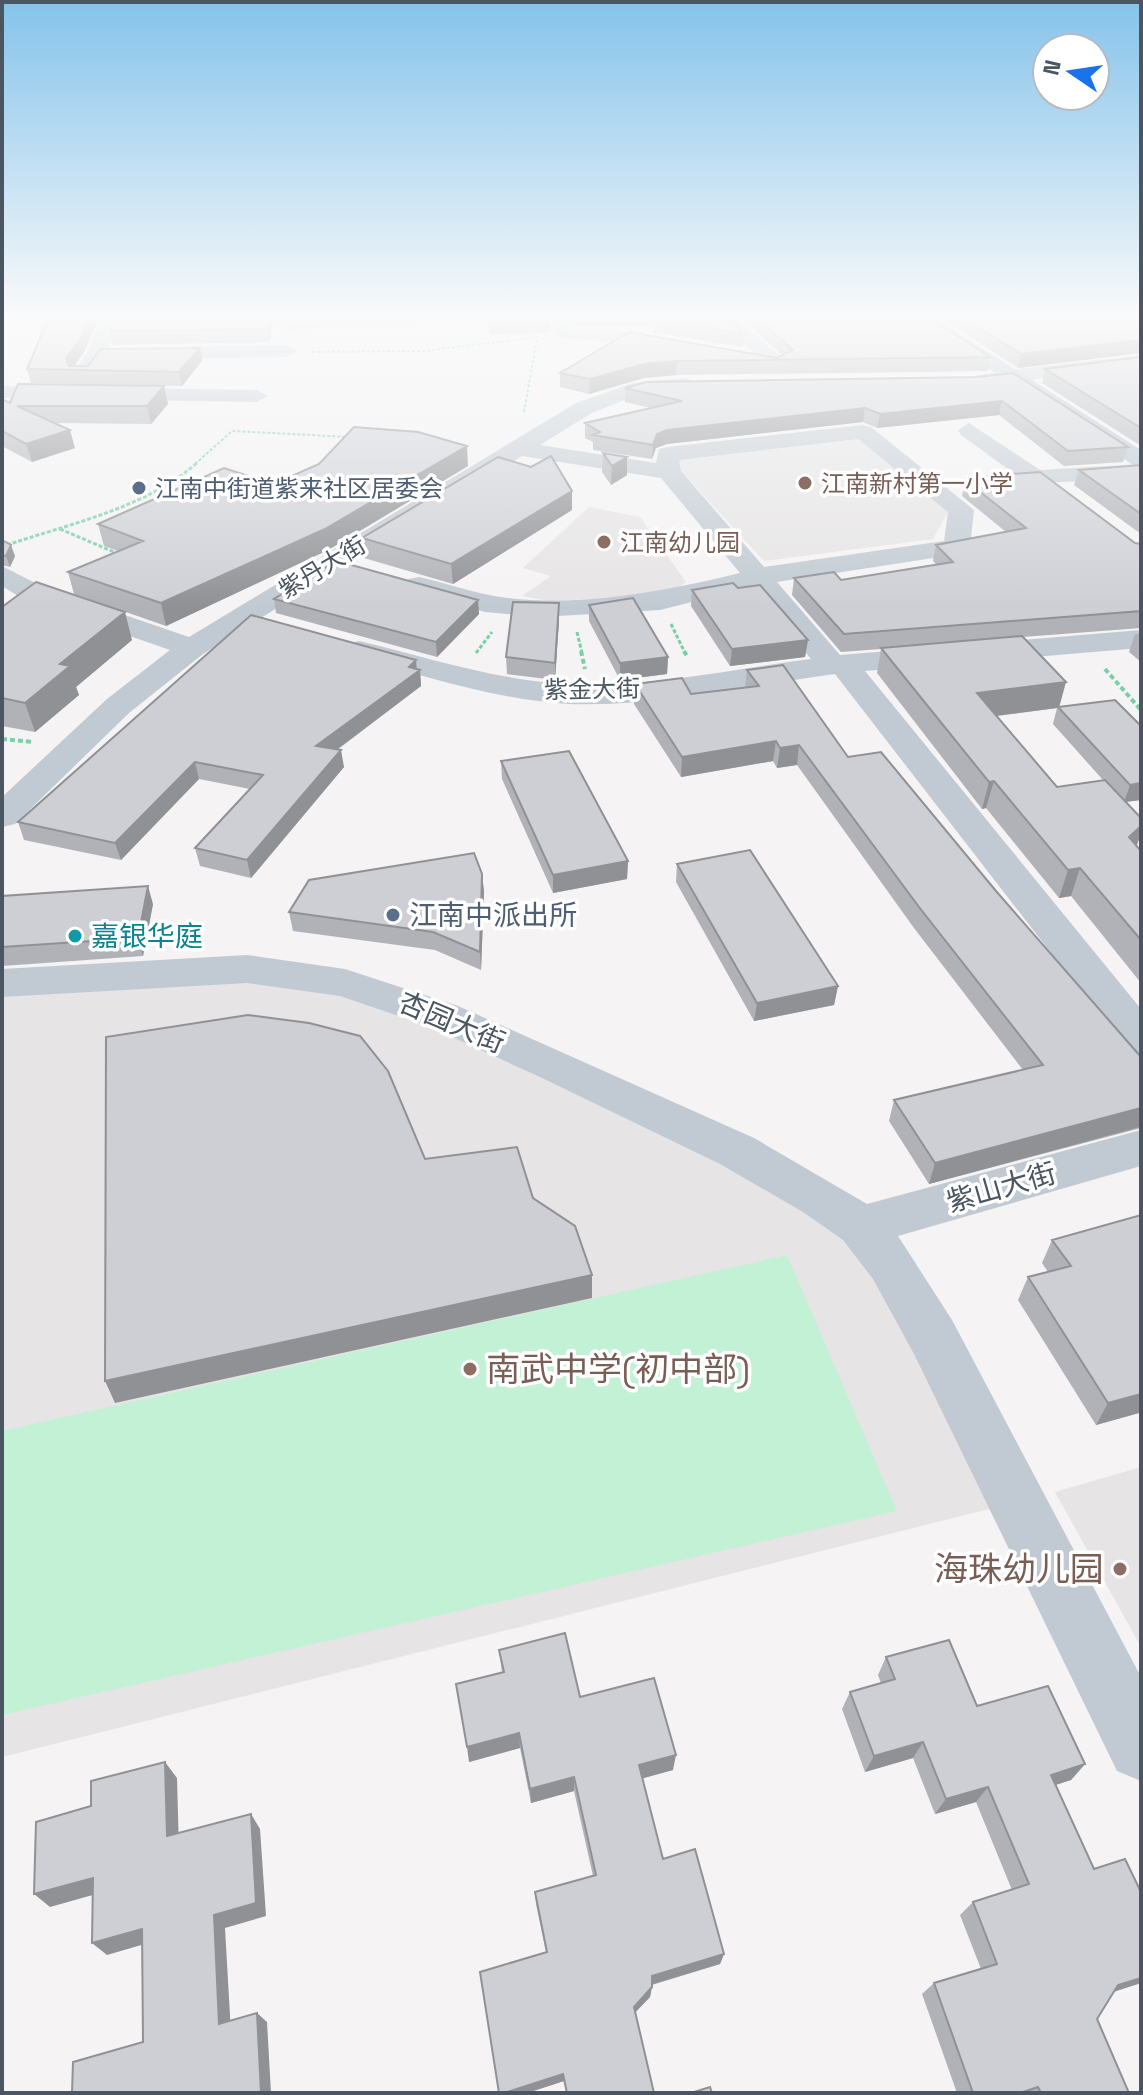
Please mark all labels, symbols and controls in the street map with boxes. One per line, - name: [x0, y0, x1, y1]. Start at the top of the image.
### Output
- north arrow: [1031, 32, 1111, 112]
- text: N: [1036, 57, 1067, 78]
- place label: 江南新村第一小学: [821, 468, 1013, 499]
- place label: 江南中街道紫来社区居委会: [155, 473, 443, 504]
- marker: 江南新村第一小学: [796, 474, 814, 492]
- marker: 江南中街道紫来社区居委会: [130, 479, 148, 497]
- place label: 江南幼儿园: [620, 527, 740, 558]
- street label: 紫丹大街: [273, 529, 371, 605]
- marker: 江南幼儿园: [595, 533, 613, 551]
- street label: 紫金大街: [544, 673, 640, 705]
- place label: 江南中派出所: [409, 897, 577, 933]
- marker: 江南中派出所: [384, 906, 402, 924]
- place label: 嘉银华庭: [91, 918, 203, 954]
- marker: 嘉银华庭: [66, 927, 84, 945]
- street label: 杏园大街: [393, 984, 511, 1060]
- street label: 紫山大街: [942, 1154, 1060, 1220]
- place label: 南武中学(初中部): [486, 1348, 750, 1391]
- marker: 南武中学(初中部): [461, 1360, 479, 1378]
- place label: 海珠幼儿园: [934, 1548, 1104, 1591]
- marker: 海珠幼儿园: [1111, 1560, 1129, 1578]

